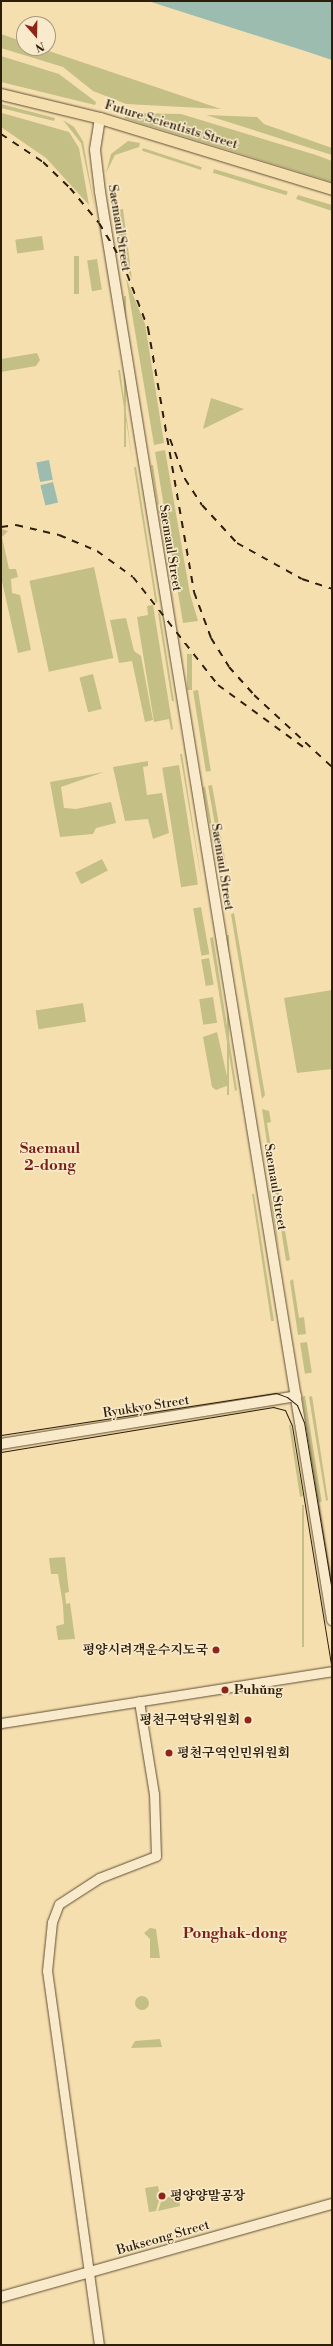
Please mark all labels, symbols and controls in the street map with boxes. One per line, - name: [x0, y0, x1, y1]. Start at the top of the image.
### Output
- north arrow: [16, 16, 56, 56]
- text: N: [33, 38, 46, 54]
- street label: Future Scientists Street: [103, 97, 239, 153]
- street label: Saemaul Street: [104, 183, 134, 273]
- street label: Saemaul Street: [155, 503, 185, 593]
- street label: Saemaul Street: [207, 822, 237, 912]
- district label: Saemaul 2-dong: [20, 1139, 80, 1174]
- street label: Saemaul Street: [260, 1142, 290, 1232]
- street label: Ryukkyo Street: [102, 1392, 190, 1422]
- place label: 평양시려객운수지도국: [82, 1642, 208, 1658]
- marker: 평양시려객운수지도국: [211, 1645, 221, 1655]
- place label: Puhŭng: [234, 1682, 283, 1698]
- marker: Puhŭng: [219, 1684, 231, 1696]
- place label: 평천구역당위원회: [140, 1712, 240, 1728]
- marker: 평천구역당위원회: [243, 1715, 253, 1725]
- place label: 평천구역인민위원회: [177, 1745, 290, 1761]
- marker: 평천구역인민위원회: [164, 1748, 174, 1758]
- district label: Ponghak-dong: [183, 1925, 287, 1943]
- place label: 평양양말공장: [170, 2188, 245, 2204]
- marker: 평양양말공장: [157, 2191, 167, 2201]
- street label: Bukseong Street: [115, 2217, 211, 2259]

